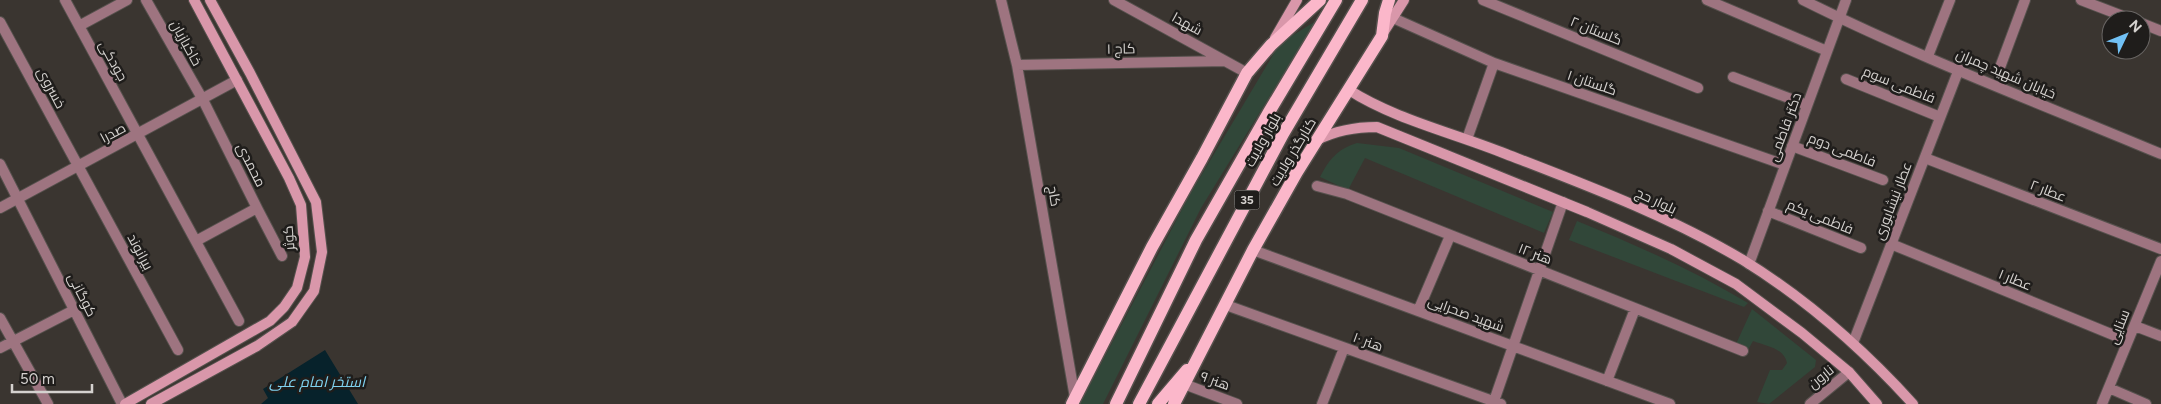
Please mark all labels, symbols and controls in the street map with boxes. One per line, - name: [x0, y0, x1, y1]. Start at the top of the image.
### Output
- street label: شهدا: [1169, 9, 1205, 39]
- north arrow: [2101, 10, 2151, 60]
- street label: گلستان ۲: [1568, 13, 1624, 49]
- street label: خاکبازیان: [166, 17, 206, 69]
- text: N: [2125, 17, 2145, 36]
- street label: جودکی: [95, 38, 131, 84]
- street label: کاج ۱: [1106, 40, 1136, 58]
- street label: خیابان شهید چمران: [1953, 45, 2059, 104]
- street label: فاطمی سوم: [1860, 63, 1938, 108]
- street label: خسروی: [33, 65, 69, 111]
- street label: گلستان ۱: [1565, 67, 1619, 99]
- street label: دکتر فاطمی: [1765, 90, 1805, 164]
- street label: بلوار ولایت: [1241, 110, 1285, 170]
- street label: کنارگذر ولایت: [1266, 115, 1320, 189]
- street label: صدرا: [97, 119, 129, 147]
- street label: فاطمی دوم: [1805, 129, 1878, 172]
- street label: محمدی: [233, 140, 269, 190]
- street label: عطار نیشابوری: [1870, 160, 1916, 242]
- street label: عطار ۲: [2027, 176, 2069, 206]
- street label: کاج: [1044, 184, 1064, 208]
- street label: بلوار حج: [1633, 184, 1679, 218]
- road number: 35: [1234, 190, 1260, 210]
- street label: فاطمی یکم: [1784, 196, 1856, 239]
- street label: کوثر: [279, 225, 299, 252]
- street label: بیرانوند: [123, 231, 157, 273]
- street label: هنر ۱۲: [1516, 240, 1554, 268]
- street label: عطار ۱: [1996, 266, 2034, 294]
- street label: کوگانی: [64, 270, 100, 320]
- street label: شهید صحرایی: [1426, 292, 1506, 336]
- street label: سنایی: [2104, 307, 2134, 347]
- street label: هنر ۱۰: [1351, 329, 1385, 355]
- street label: نارون: [1805, 361, 1837, 393]
- scale bar: [12, 362, 92, 394]
- street label: هنر ۹: [1198, 368, 1232, 394]
- text: 50 m: [20, 370, 55, 388]
- water label: استخر امام علی: [269, 373, 367, 392]

